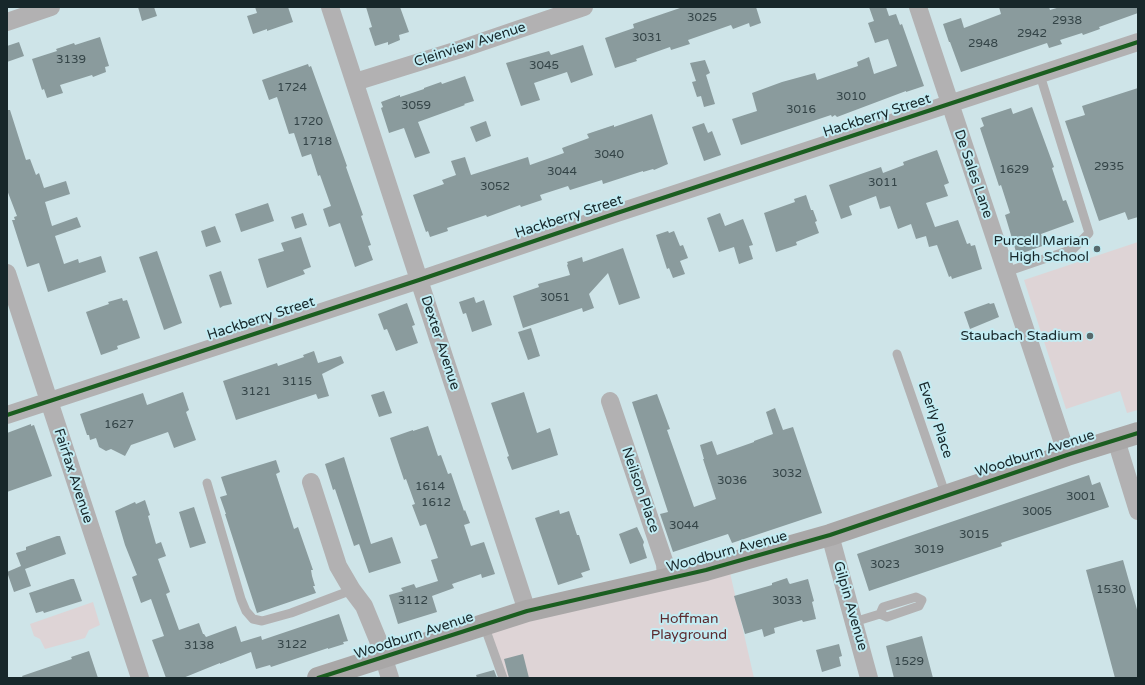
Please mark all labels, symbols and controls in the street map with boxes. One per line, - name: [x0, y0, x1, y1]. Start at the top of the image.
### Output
- house number: 3025: [687, 11, 717, 25]
- house number: 2938: [1052, 14, 1082, 28]
- street label: Cleinview Avenue: [412, 19, 528, 71]
- house number: 2942: [1017, 27, 1047, 41]
- house number: 3031: [632, 31, 662, 45]
- house number: 2948: [968, 37, 998, 51]
- house number: 3139: [56, 53, 86, 67]
- house number: 3045: [529, 59, 559, 73]
- house number: 1724: [277, 81, 307, 95]
- house number: 3010: [836, 90, 866, 104]
- street label: Hackberry Street: [821, 91, 933, 141]
- house number: 3059: [401, 99, 431, 113]
- house number: 3016: [786, 103, 816, 117]
- house number: 1720: [293, 115, 323, 129]
- street label: De Sales Lane: [950, 128, 996, 220]
- house number: 1718: [302, 135, 332, 149]
- house number: 3040: [594, 148, 624, 162]
- house number: 2935: [1094, 160, 1124, 174]
- house number: 1629: [999, 163, 1029, 177]
- house number: 3044: [547, 165, 577, 179]
- house number: 3011: [868, 176, 898, 190]
- house number: 3052: [480, 180, 510, 194]
- street label: Hackberry Street: [513, 192, 625, 242]
- place label: Purcell Marian High School: [993, 233, 1089, 266]
- marker: Purcell Marian High School: [1092, 244, 1102, 254]
- house number: 3051: [540, 291, 570, 305]
- street label: Hackberry Street: [205, 294, 317, 344]
- street label: Dexter Avenue: [417, 294, 463, 392]
- place label: Staubach Stadium: [960, 328, 1082, 344]
- marker: Staubach Stadium: [1085, 331, 1095, 341]
- house number: 3115: [282, 375, 312, 389]
- street label: Everly Place: [914, 379, 956, 461]
- house number: 3121: [241, 385, 271, 399]
- house number: 1627: [104, 418, 134, 432]
- street label: Fairfax Avenue: [50, 427, 96, 525]
- street label: Woodburn Avenue: [973, 427, 1097, 481]
- street label: Neilson Place: [618, 445, 662, 535]
- house number: 3032: [772, 467, 802, 481]
- house number: 3036: [717, 474, 747, 488]
- house number: 1614: [415, 480, 445, 494]
- house number: 3001: [1066, 490, 1096, 504]
- house number: 1612: [421, 496, 451, 510]
- house number: 3005: [1022, 505, 1052, 519]
- house number: 3044: [669, 519, 699, 533]
- street label: Woodburn Avenue: [665, 528, 789, 576]
- house number: 3015: [959, 528, 989, 542]
- house number: 3019: [914, 543, 944, 557]
- house number: 3023: [870, 558, 900, 572]
- street label: Gilpin Avenue: [829, 559, 871, 653]
- house number: 1530: [1096, 583, 1126, 597]
- house number: 3112: [398, 594, 428, 608]
- house number: 3033: [772, 594, 802, 608]
- street label: Woodburn Avenue: [352, 609, 476, 663]
- park label: Hoffman Playground: [651, 611, 727, 644]
- house number: 3122: [277, 638, 307, 652]
- house number: 3138: [184, 639, 214, 653]
- house number: 1529: [894, 655, 924, 669]

